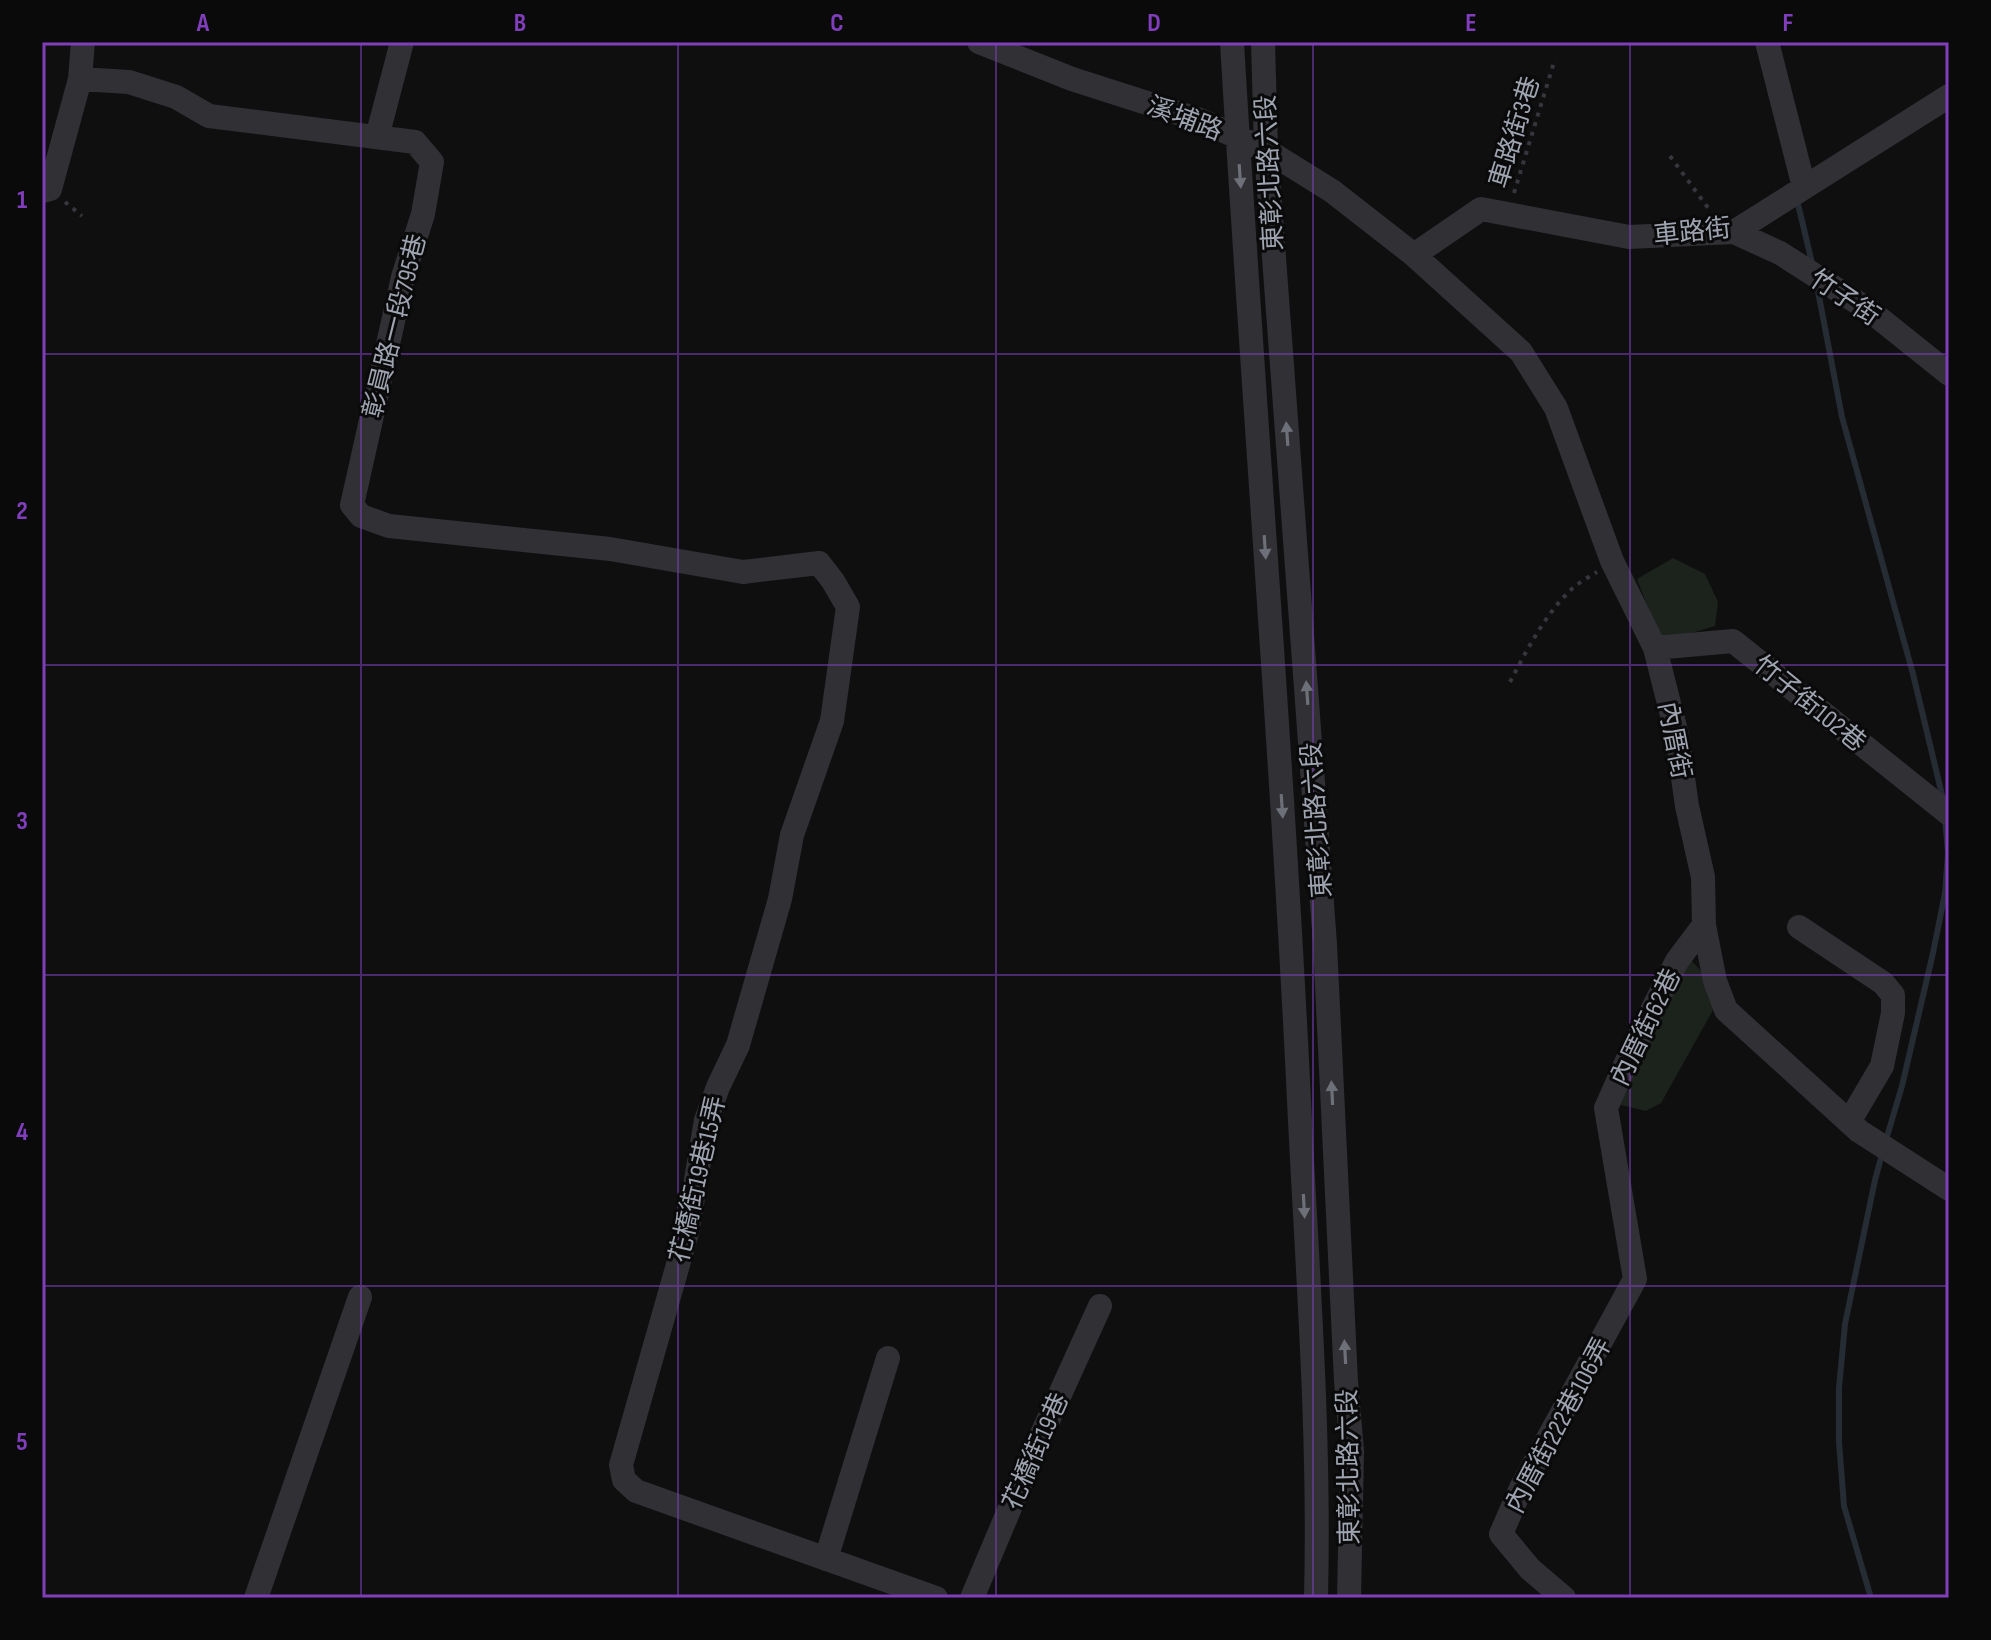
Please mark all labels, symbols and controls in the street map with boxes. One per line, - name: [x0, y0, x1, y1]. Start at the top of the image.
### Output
- text: A: [196, 8, 210, 39]
- text: B: [514, 8, 526, 39]
- text: C: [830, 8, 844, 39]
- text: D: [1147, 8, 1161, 39]
- text: E: [1465, 8, 1477, 39]
- text: F: [1783, 8, 1794, 39]
- street label: 車路街3巷: [1484, 73, 1547, 192]
- street label: 溪埔路: [1142, 91, 1226, 148]
- street label: 東彰北路六段: [1251, 94, 1290, 252]
- one-way arrow: [1234, 164, 1247, 189]
- text: 1: [17, 185, 27, 216]
- street label: 車路街: [1652, 213, 1733, 252]
- street label: 彰員路一段795巷: [358, 231, 433, 421]
- street label: 竹子街: [1803, 264, 1885, 333]
- one-way arrow: [1280, 421, 1293, 446]
- text: 2: [16, 496, 28, 527]
- one-way arrow: [1259, 535, 1272, 560]
- street label: 竹子街102巷: [1747, 650, 1871, 759]
- one-way arrow: [1300, 681, 1313, 706]
- street label: 內厝街: [1651, 699, 1696, 782]
- street label: 東彰北路六段: [1297, 741, 1338, 899]
- one-way arrow: [1276, 794, 1289, 819]
- text: 3: [16, 806, 28, 837]
- street label: 內厝街62巷: [1605, 964, 1688, 1091]
- one-way arrow: [1326, 1080, 1339, 1105]
- street label: 花橋街19巷15弄: [664, 1093, 733, 1266]
- text: 4: [16, 1117, 28, 1148]
- one-way arrow: [1298, 1194, 1311, 1219]
- street label: 內厝街222巷106弄: [1500, 1333, 1619, 1519]
- one-way arrow: [1338, 1339, 1351, 1364]
- street label: 花橋街19巷: [997, 1388, 1076, 1515]
- street label: 東彰北路六段: [1333, 1389, 1366, 1545]
- text: 5: [16, 1427, 28, 1458]

